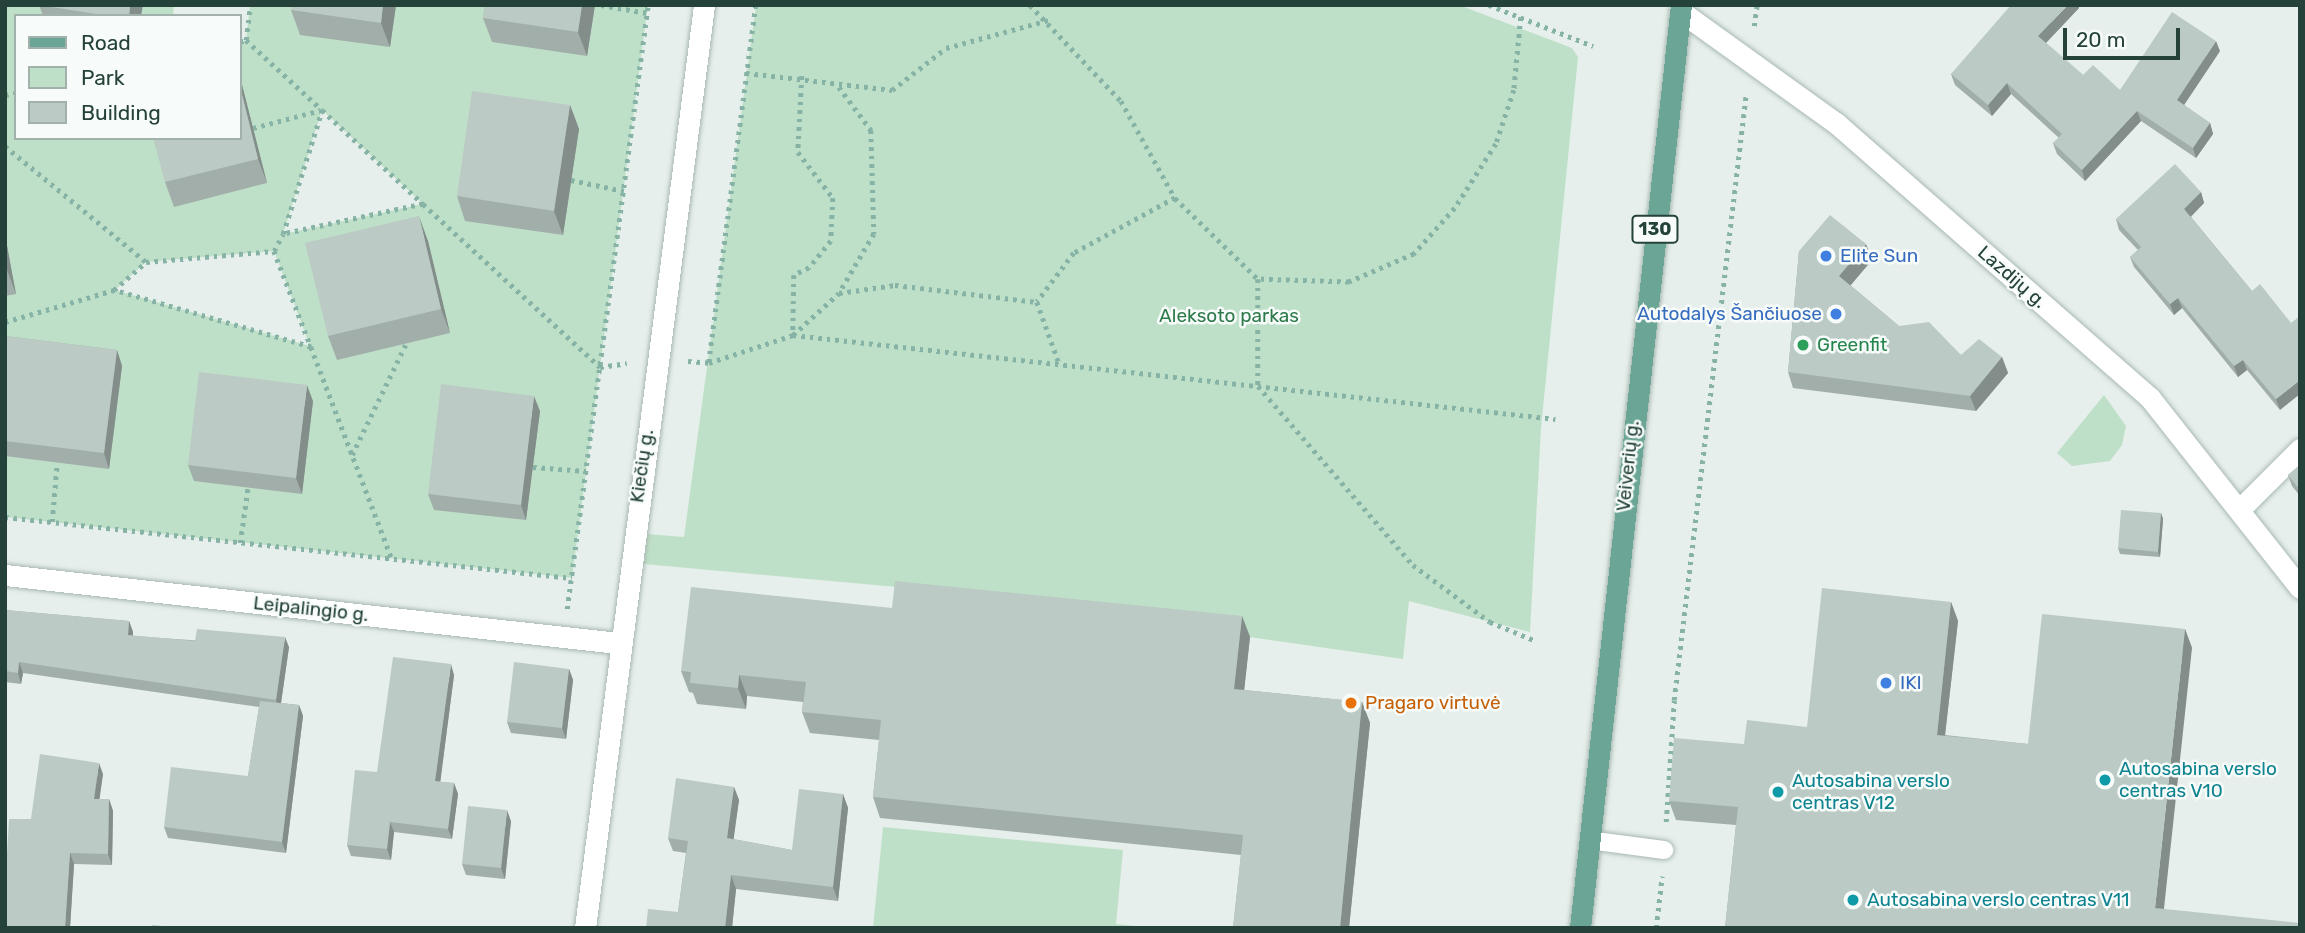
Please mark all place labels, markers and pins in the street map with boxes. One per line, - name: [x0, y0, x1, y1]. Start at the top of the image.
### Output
- place label: Elite Sun: [1840, 245, 1918, 267]
- marker: Elite Sun: [1818, 248, 1834, 264]
- place label: Autodalys Šančiuose: [1637, 303, 1822, 325]
- marker: Autodalys Šančiuose: [1828, 306, 1844, 322]
- place label: Greenfit: [1817, 334, 1887, 356]
- marker: Greenfit: [1795, 337, 1811, 353]
- place label: IKI: [1900, 672, 1922, 694]
- marker: IKI: [1878, 675, 1894, 691]
- place label: Pragaro virtuvė: [1365, 692, 1501, 714]
- marker: Pragaro virtuvė: [1343, 695, 1359, 711]
- place label: Autosabina verslo centras V10: [2119, 758, 2277, 802]
- place label: Autosabina verslo centras V12: [1792, 770, 1950, 814]
- marker: Autosabina verslo centras V10: [2097, 772, 2113, 788]
- marker: Autosabina verslo centras V12: [1770, 784, 1786, 800]
- place label: Autosabina verslo centras V11: [1867, 889, 2130, 911]
- marker: Autosabina verslo centras V11: [1845, 892, 1861, 908]

